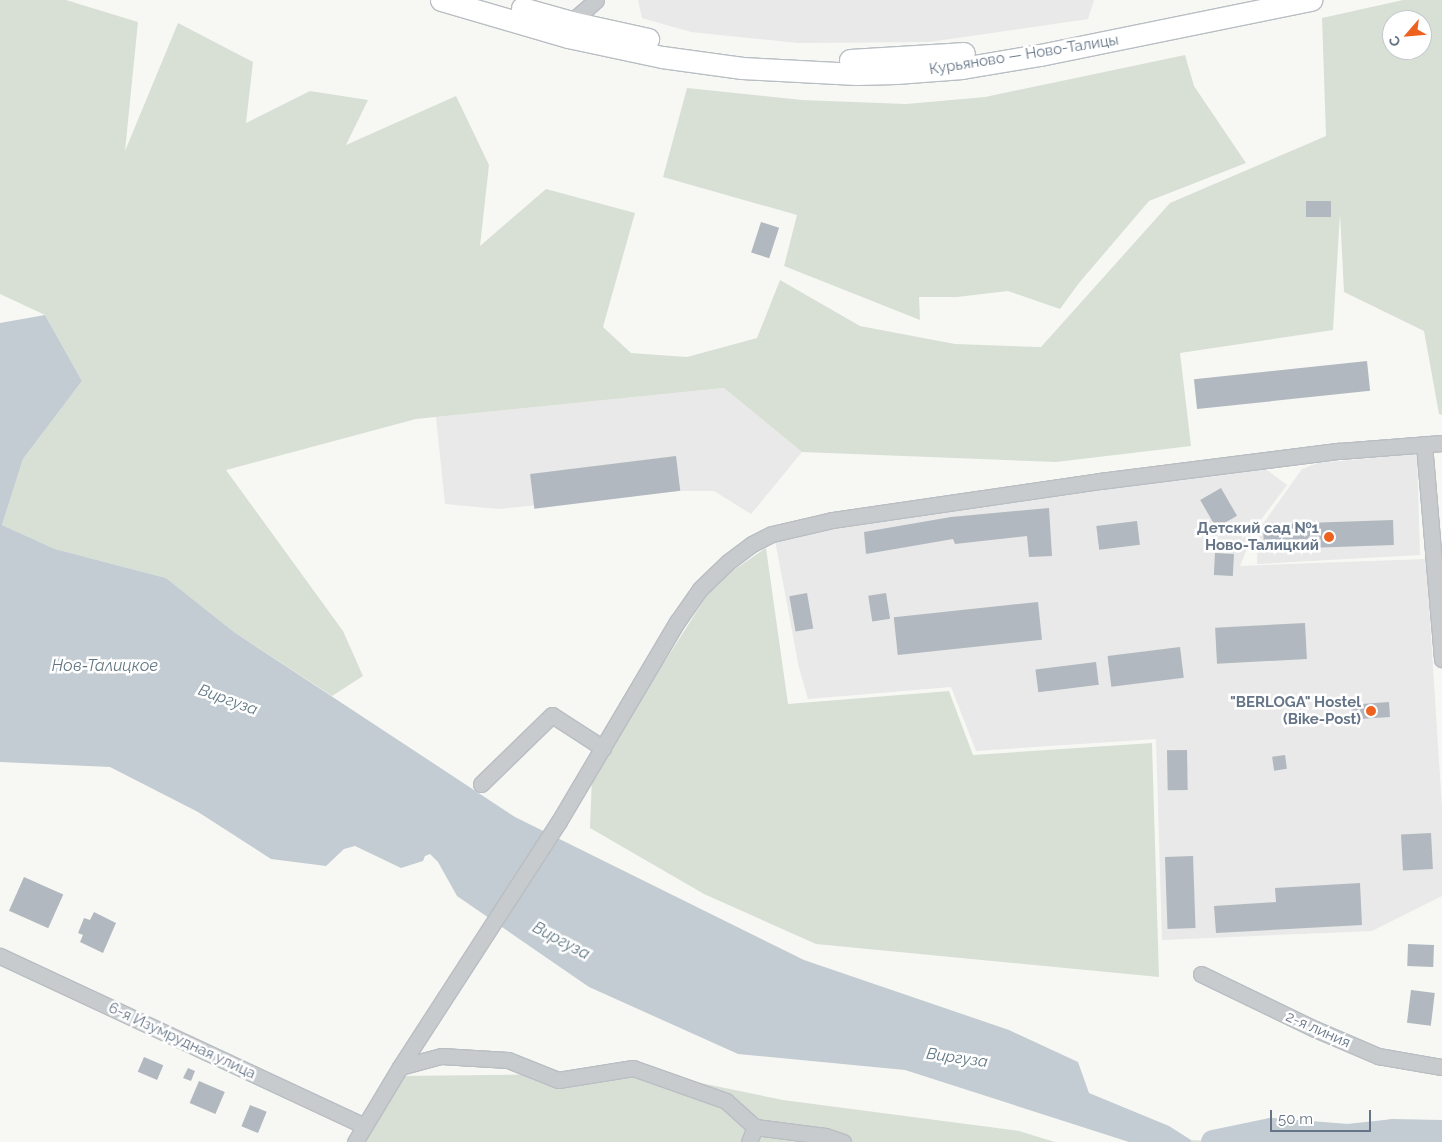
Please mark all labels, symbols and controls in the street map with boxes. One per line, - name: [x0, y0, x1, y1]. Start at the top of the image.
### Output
- north arrow: [1382, 10, 1432, 60]
- street label: Курьяново — Ново-Талицы: [928, 31, 1120, 79]
- text: С: [1385, 33, 1404, 49]
- place label: Детский сад №1 Ново-Талицкий: [1197, 519, 1319, 554]
- marker: Детский сад №1 Ново-Талицкий: [1323, 531, 1335, 543]
- water label: Нов-Талицкое: [52, 656, 158, 676]
- water label: Виргуза: [196, 680, 260, 720]
- place label: "BERLOGA" Hostel (Bike-Post): [1230, 693, 1361, 728]
- marker: "BERLOGA" Hostel (Bike-Post): [1365, 705, 1377, 717]
- water label: Виргуза: [529, 918, 593, 964]
- street label: 6-я Изумрудная улица: [105, 999, 259, 1083]
- street label: 2-я линия: [1283, 1008, 1353, 1052]
- water label: Виргуза: [925, 1044, 989, 1072]
- scale bar: [1272, 1100, 1373, 1132]
- text: 50 m: [1278, 1110, 1313, 1128]

